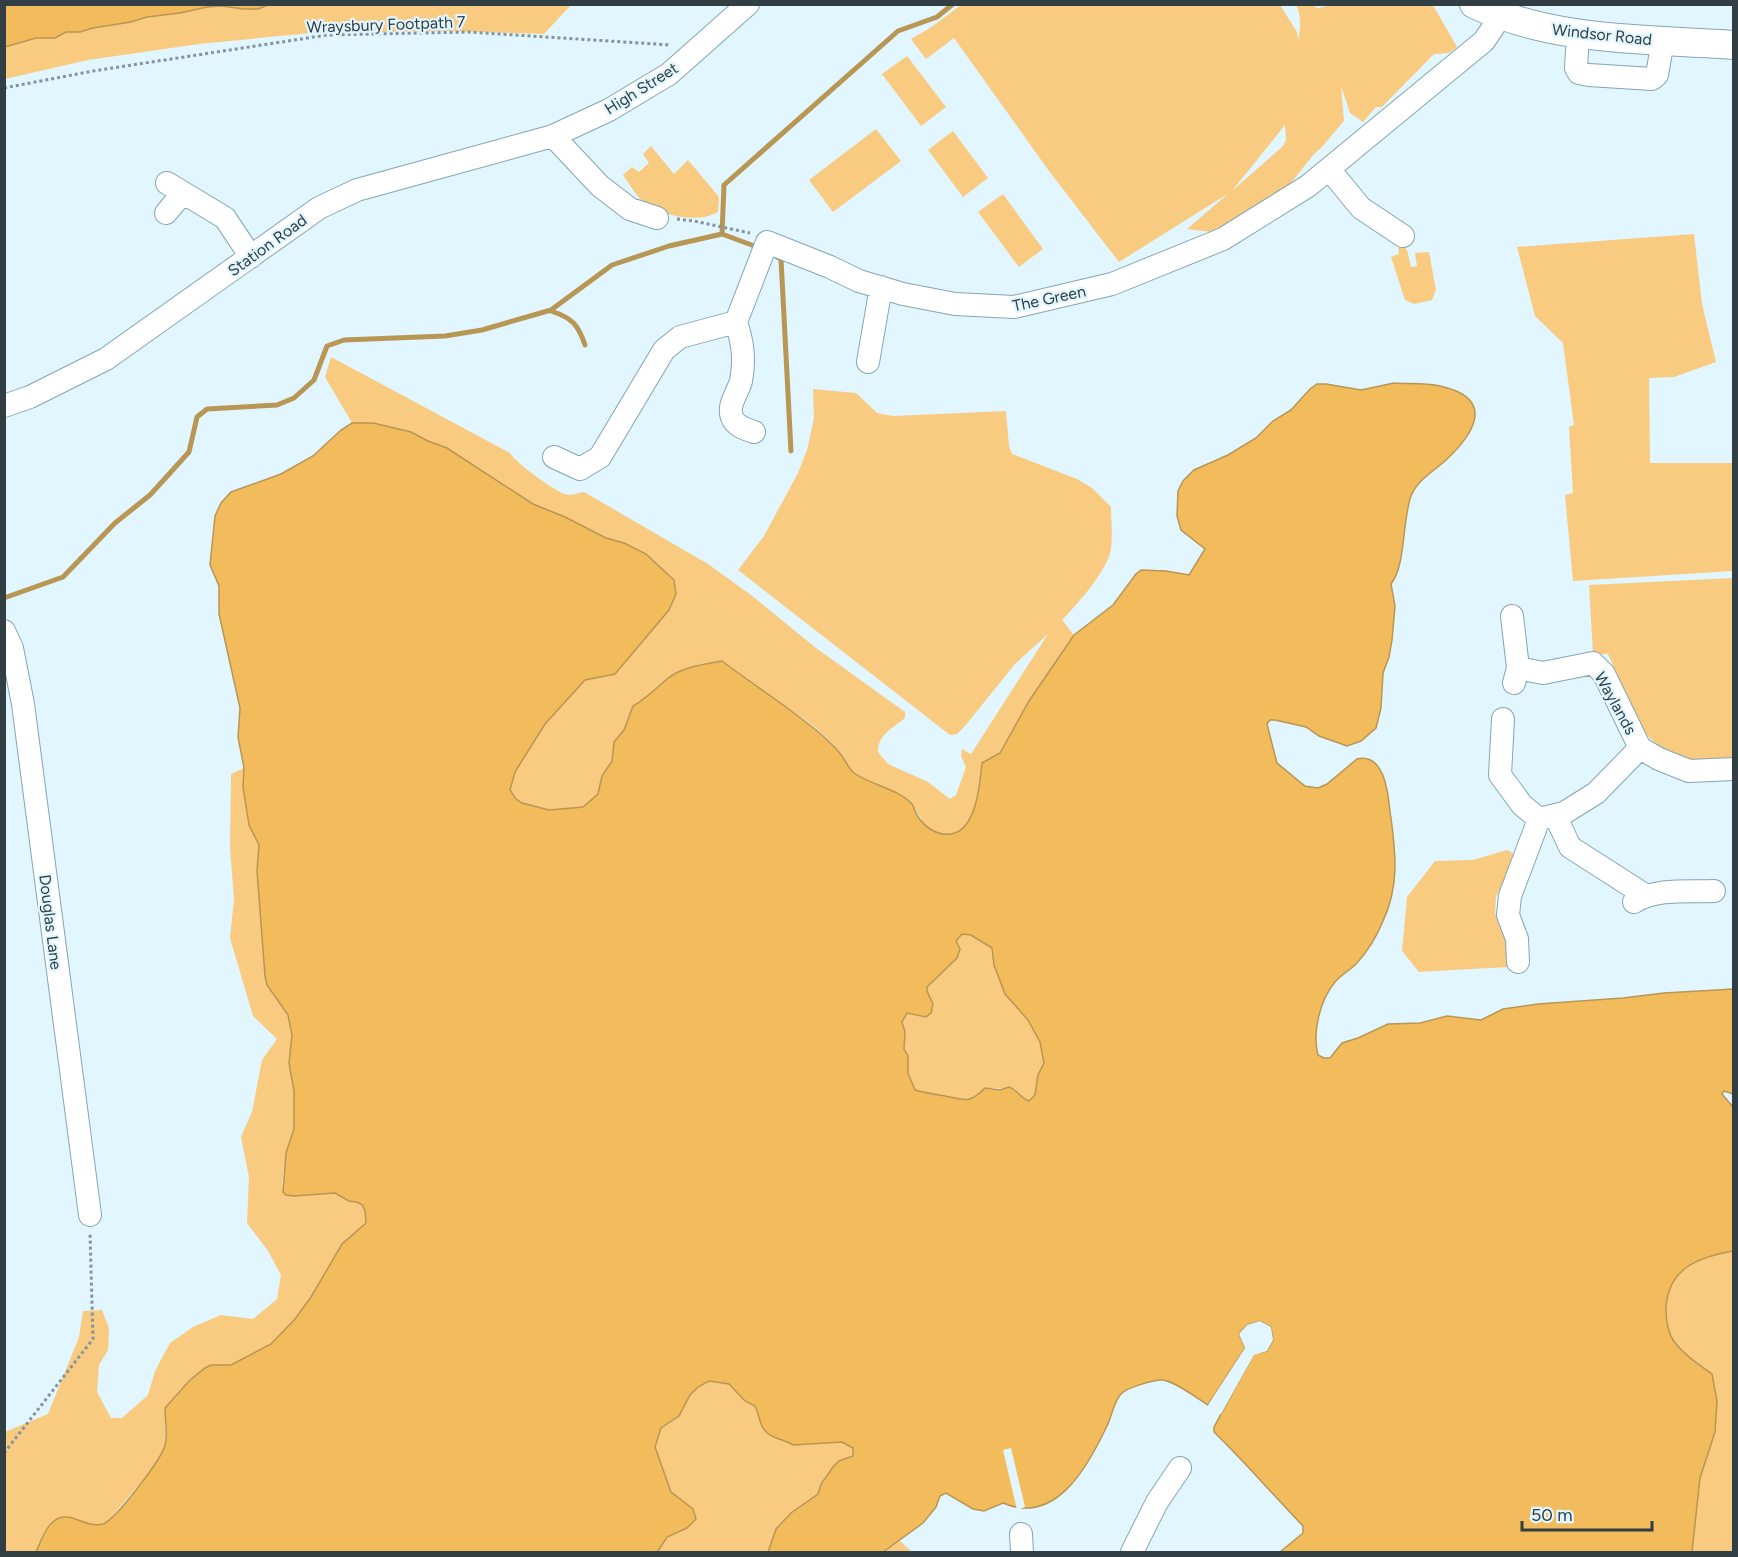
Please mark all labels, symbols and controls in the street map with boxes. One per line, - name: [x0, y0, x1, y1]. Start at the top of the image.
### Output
- street label: Wraysbury Footpath 7: [306, 12, 466, 37]
- street label: Windsor Road: [1551, 20, 1653, 49]
- street label: High Street: [601, 58, 681, 118]
- street label: Station Road: [224, 210, 310, 280]
- street label: The Green: [1011, 281, 1088, 316]
- street label: Waylands: [1591, 669, 1641, 738]
- street label: Douglas Lane: [35, 873, 66, 971]
- scale bar: [1522, 1494, 1652, 1532]
- text: 50 m: [1531, 1504, 1573, 1526]

